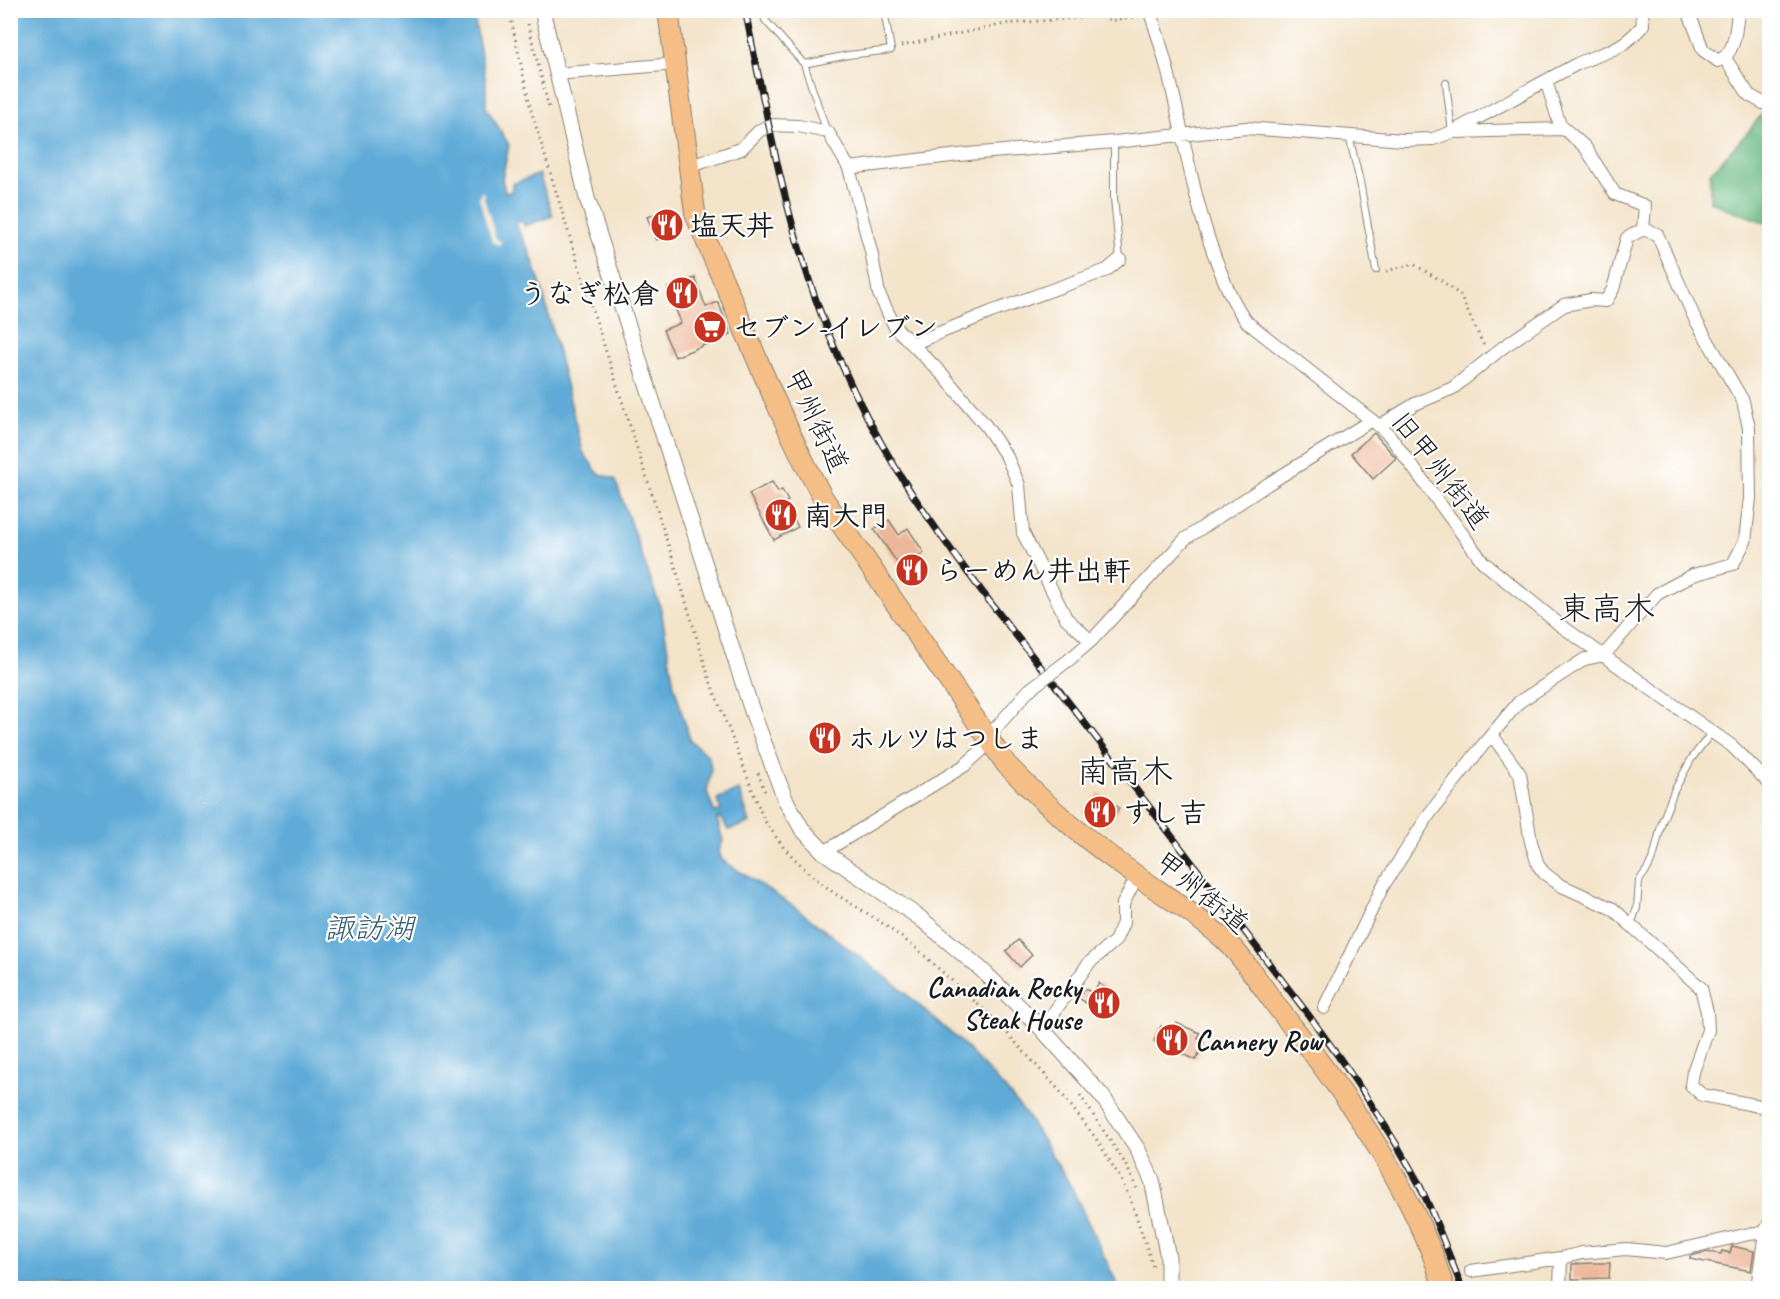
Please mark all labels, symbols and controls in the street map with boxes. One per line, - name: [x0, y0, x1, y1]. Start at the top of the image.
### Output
- restaurant icon: 塩天丼: [649, 207, 685, 243]
- place label: 塩天丼: [690, 208, 774, 243]
- restaurant icon: うなぎ松倉: [664, 275, 700, 311]
- place label: うなぎ松倉: [519, 276, 659, 311]
- supermarket icon: セブン-イレブン: [692, 309, 728, 345]
- place label: セブン-イレブン: [733, 310, 938, 345]
- street label: 甲州街道: [776, 362, 857, 478]
- street label: 旧甲州街道: [1384, 404, 1497, 536]
- restaurant icon: 南大門: [763, 497, 799, 533]
- place label: 南大門: [804, 498, 888, 533]
- restaurant icon: らーめん井出軒: [894, 552, 930, 588]
- place label: らーめん井出軒: [935, 553, 1131, 588]
- district label: 東高木: [1559, 588, 1655, 629]
- restaurant icon: ホルツはつしま: [807, 720, 843, 756]
- place label: ホルツはつしま: [848, 721, 1044, 756]
- district label: 南高木: [1077, 751, 1173, 792]
- restaurant icon: すし吉: [1082, 794, 1118, 830]
- place label: すし吉: [1123, 795, 1207, 830]
- street label: 甲州街道: [1147, 844, 1256, 941]
- water label: 諏訪湖: [324, 909, 417, 947]
- place label: Canadian Rocky Steak House: [927, 970, 1084, 1037]
- restaurant icon: Canadian Rocky Steak House: [1086, 985, 1122, 1021]
- restaurant icon: Cannery Row: [1154, 1022, 1190, 1058]
- place label: Cannery Row: [1195, 1023, 1324, 1058]

